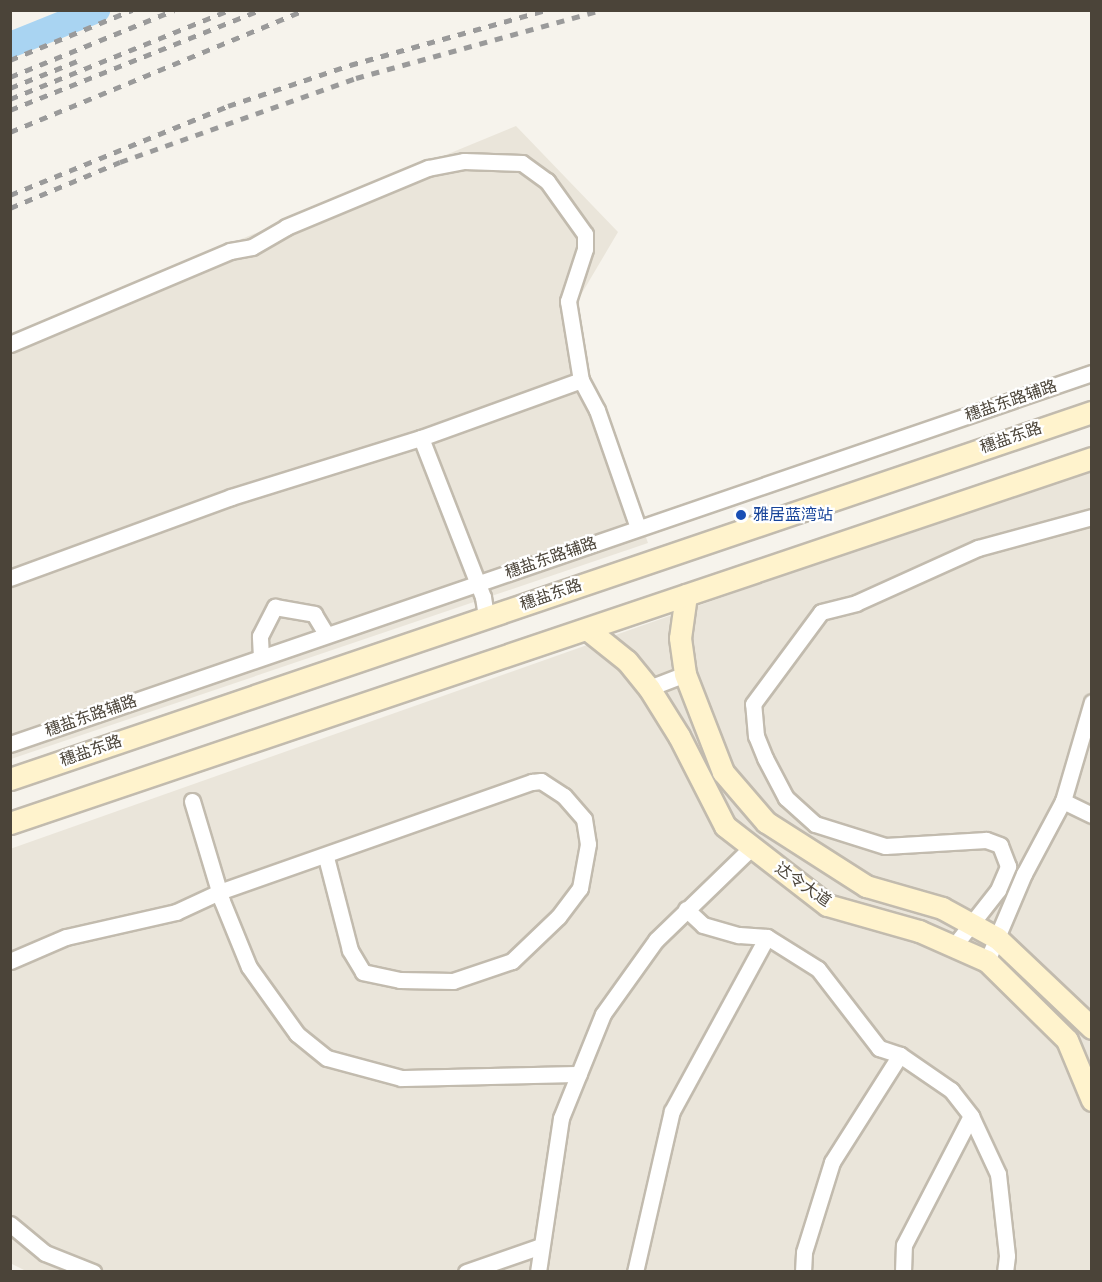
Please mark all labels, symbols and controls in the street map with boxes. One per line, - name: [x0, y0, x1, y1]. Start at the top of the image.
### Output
- street label: 穗盐东路辅路: [962, 376, 1060, 426]
- street label: 穗盐东路: [978, 419, 1044, 457]
- place label: 雅居蓝湾站: [753, 505, 833, 525]
- marker: 雅居蓝湾站: [734, 508, 748, 522]
- street label: 穗盐东路辅路: [502, 533, 600, 583]
- street label: 穗盐东路: [518, 576, 584, 614]
- street label: 穗盐东路辅路: [42, 691, 140, 741]
- street label: 穗盐东路: [58, 732, 124, 770]
- street label: 达令大道: [771, 859, 835, 911]

